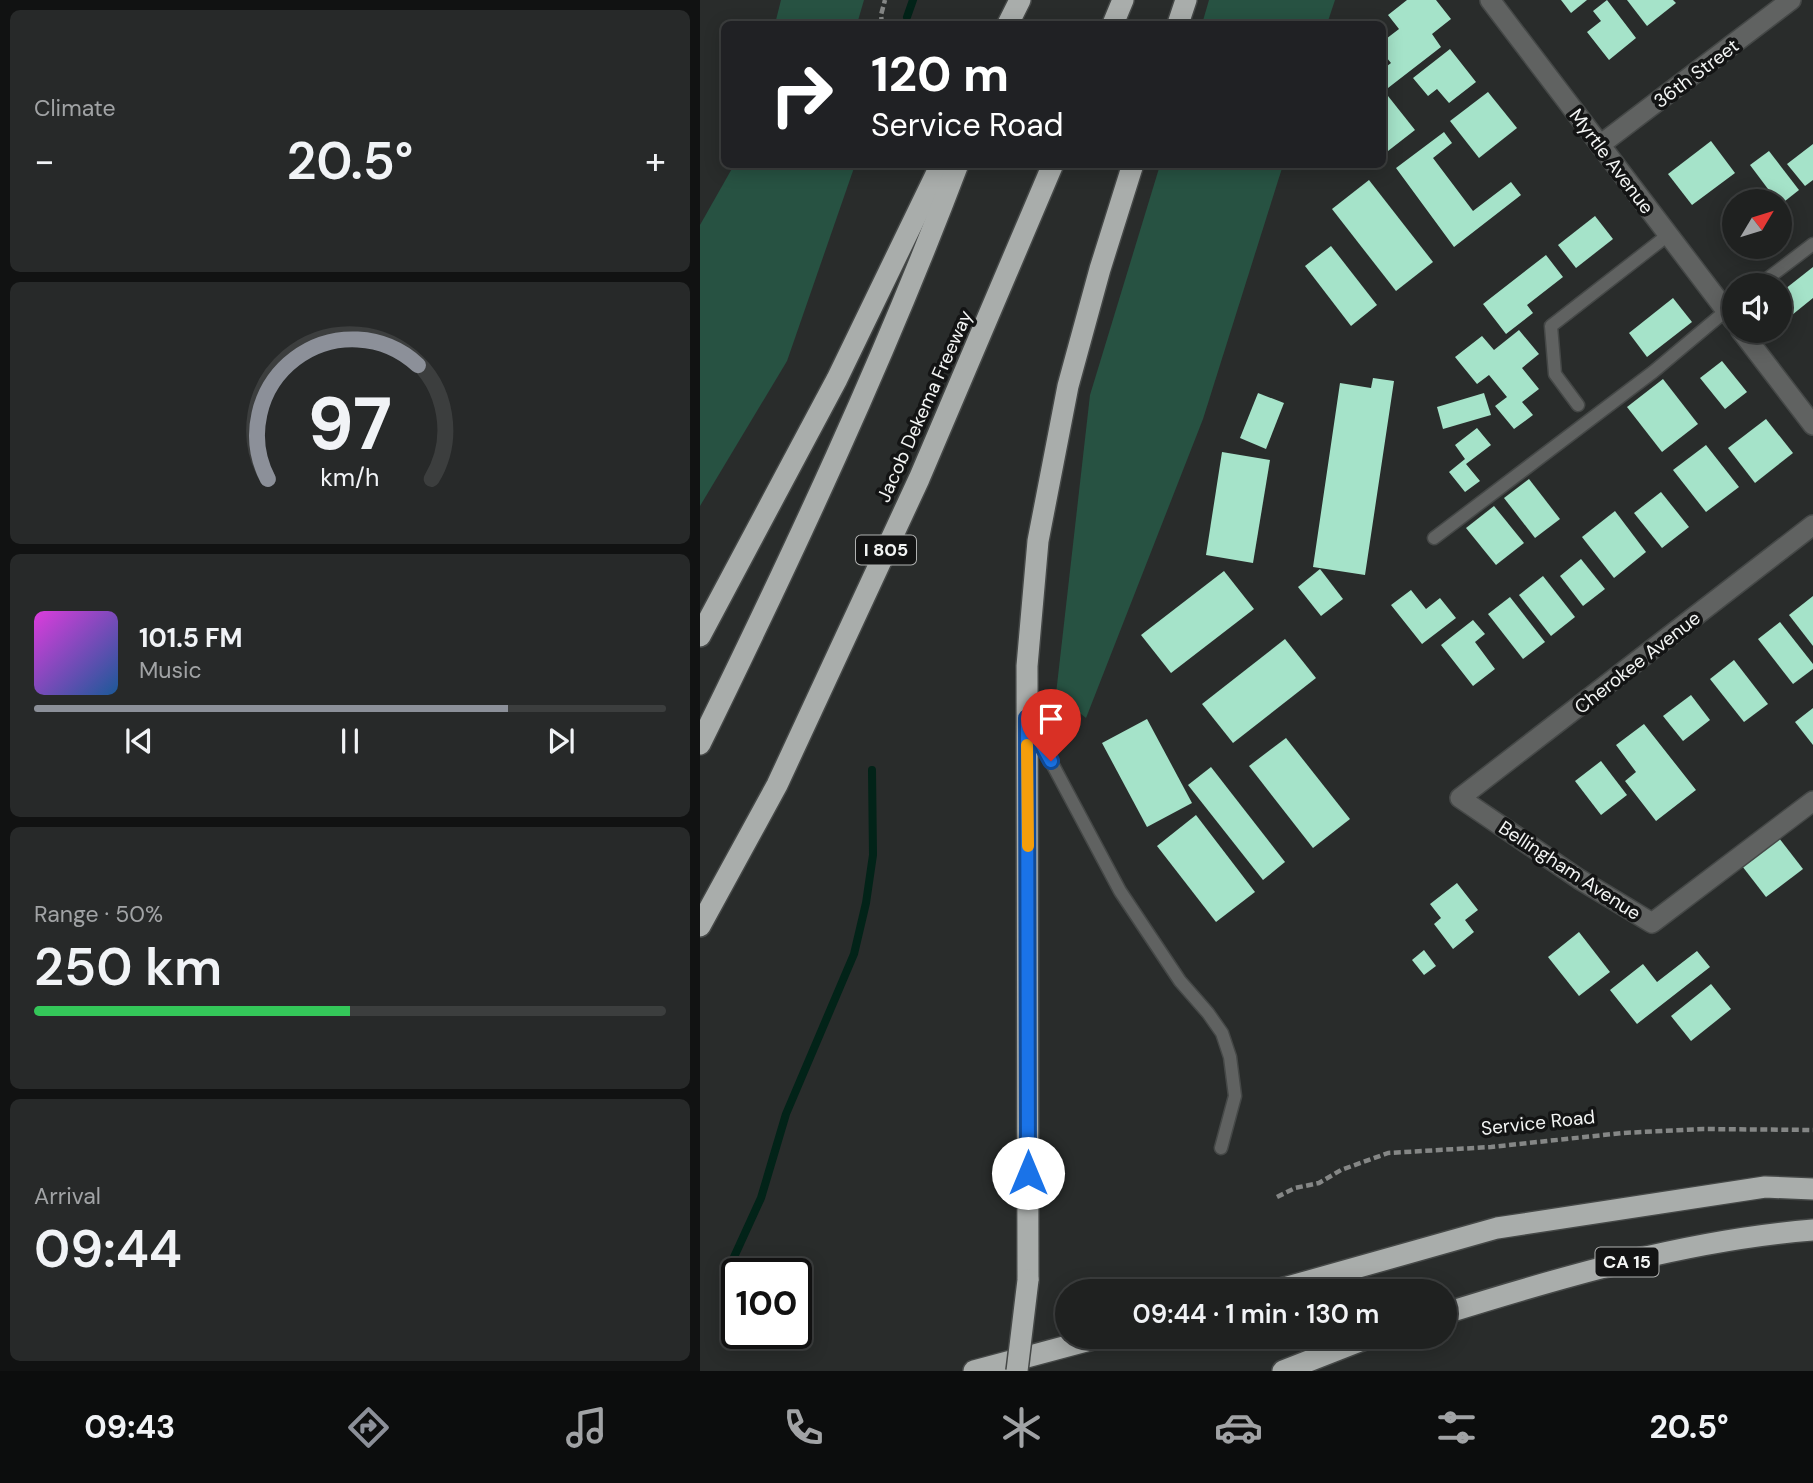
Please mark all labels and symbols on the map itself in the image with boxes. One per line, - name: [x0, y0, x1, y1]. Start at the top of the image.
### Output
- street label: 36th Street: [1649, 33, 1744, 114]
- street label: Myrtle Avenue: [1564, 104, 1659, 219]
- north arrow: [1722, 189, 1792, 259]
- street label: Jacob Dekema Freeway: [871, 306, 978, 506]
- road number: I 805: [856, 536, 916, 564]
- street label: Cherokee Avenue: [1569, 605, 1705, 719]
- pin: [1021, 689, 1081, 761]
- street label: Bellingham Avenue: [1494, 815, 1646, 926]
- street label: Service Road: [1480, 1104, 1596, 1141]
- position arrow: [991, 1136, 1065, 1210]
- road number: CA 15: [1595, 1247, 1658, 1276]
- speed limit sign: 100: [721, 1258, 812, 1349]

